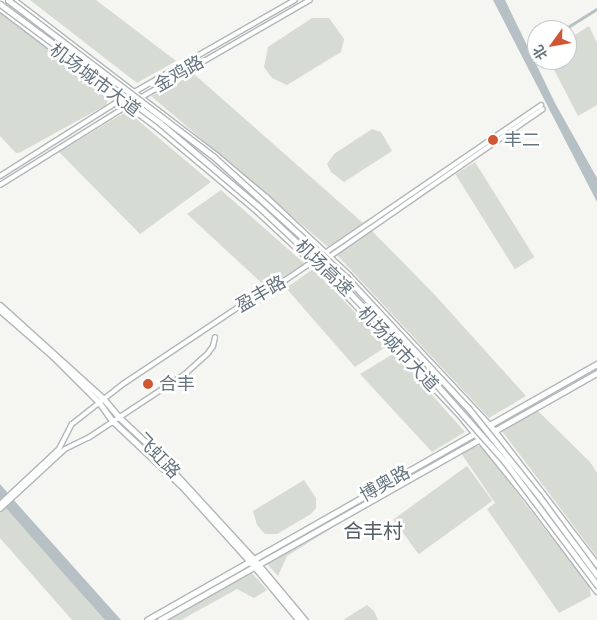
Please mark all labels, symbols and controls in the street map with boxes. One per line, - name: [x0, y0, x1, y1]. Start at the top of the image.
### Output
- north arrow: [527, 20, 577, 70]
- street label: 机场城市大道: [45, 39, 145, 121]
- text: 北: [529, 42, 551, 63]
- street label: 金鸡路: [150, 51, 208, 97]
- place label: 丰二: [504, 129, 540, 151]
- marker: 丰二: [486, 133, 500, 147]
- street label: 机场高速: [291, 235, 357, 301]
- street label: 盈丰路: [232, 271, 290, 317]
- street label: 机场城市大道: [353, 302, 443, 396]
- place label: 合丰: [159, 373, 195, 395]
- marker: 合丰: [141, 377, 155, 391]
- street label: 飞虹路: [131, 429, 185, 483]
- street label: 博奥路: [356, 461, 414, 507]
- district label: 合丰村: [343, 519, 403, 543]

